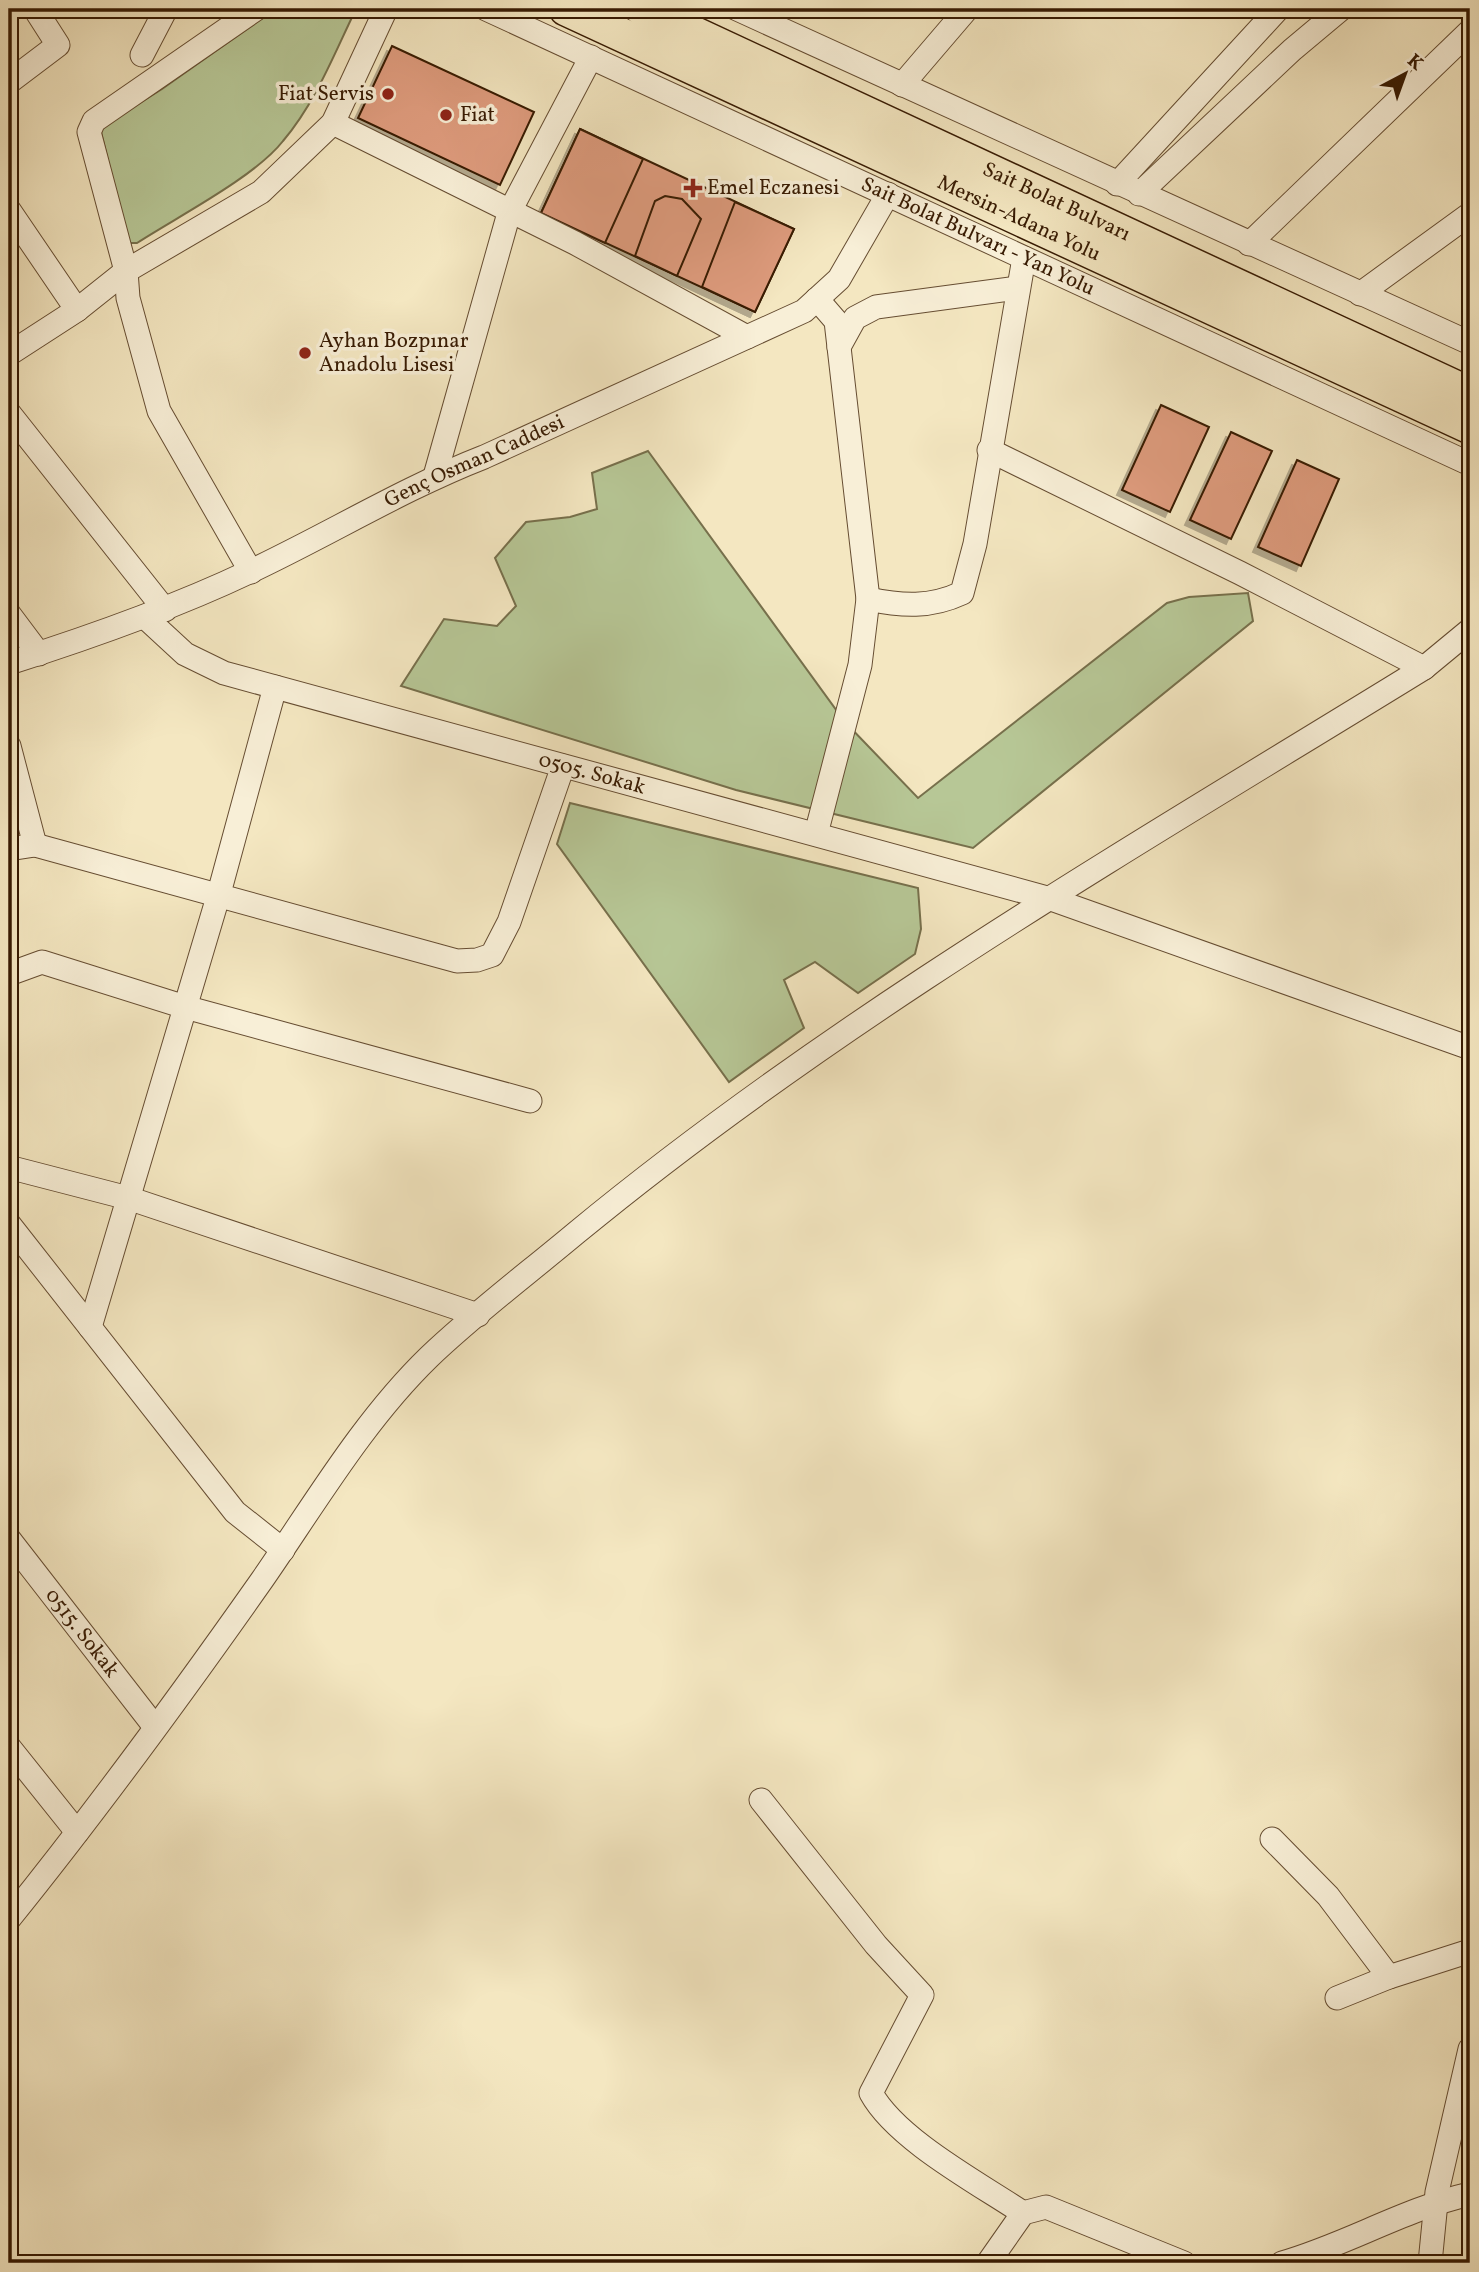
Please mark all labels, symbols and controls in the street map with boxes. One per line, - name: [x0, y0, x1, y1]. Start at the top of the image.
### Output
- north arrow: [1370, 38, 1440, 108]
- text: K: [1401, 48, 1429, 77]
- place label: Fiat Servis: [278, 80, 374, 109]
- marker: Fiat Servis: [380, 86, 396, 102]
- place label: Fiat: [460, 101, 495, 130]
- marker: Fiat: [438, 107, 454, 123]
- street label: Sait Bolat Bulvarı: [978, 155, 1135, 249]
- street label: Mersin-Adana Yolu: [932, 168, 1105, 269]
- street label: Sait Bolat Bulvarı - Yan Yolu: [856, 170, 1100, 303]
- place label: Emel Eczanesi: [707, 174, 839, 203]
- marker: Emel Eczanesi: [685, 180, 701, 196]
- place label: Ayhan Bozpınar Anadolu Lisesi: [319, 327, 469, 380]
- marker: Ayhan Bozpınar Anadolu Lisesi: [297, 345, 313, 361]
- street label: Genç Osman Caddesi: [379, 408, 569, 515]
- street label: 0505. Sokak: [535, 745, 649, 802]
- street label: 0515. Sokak: [38, 1582, 126, 1684]

